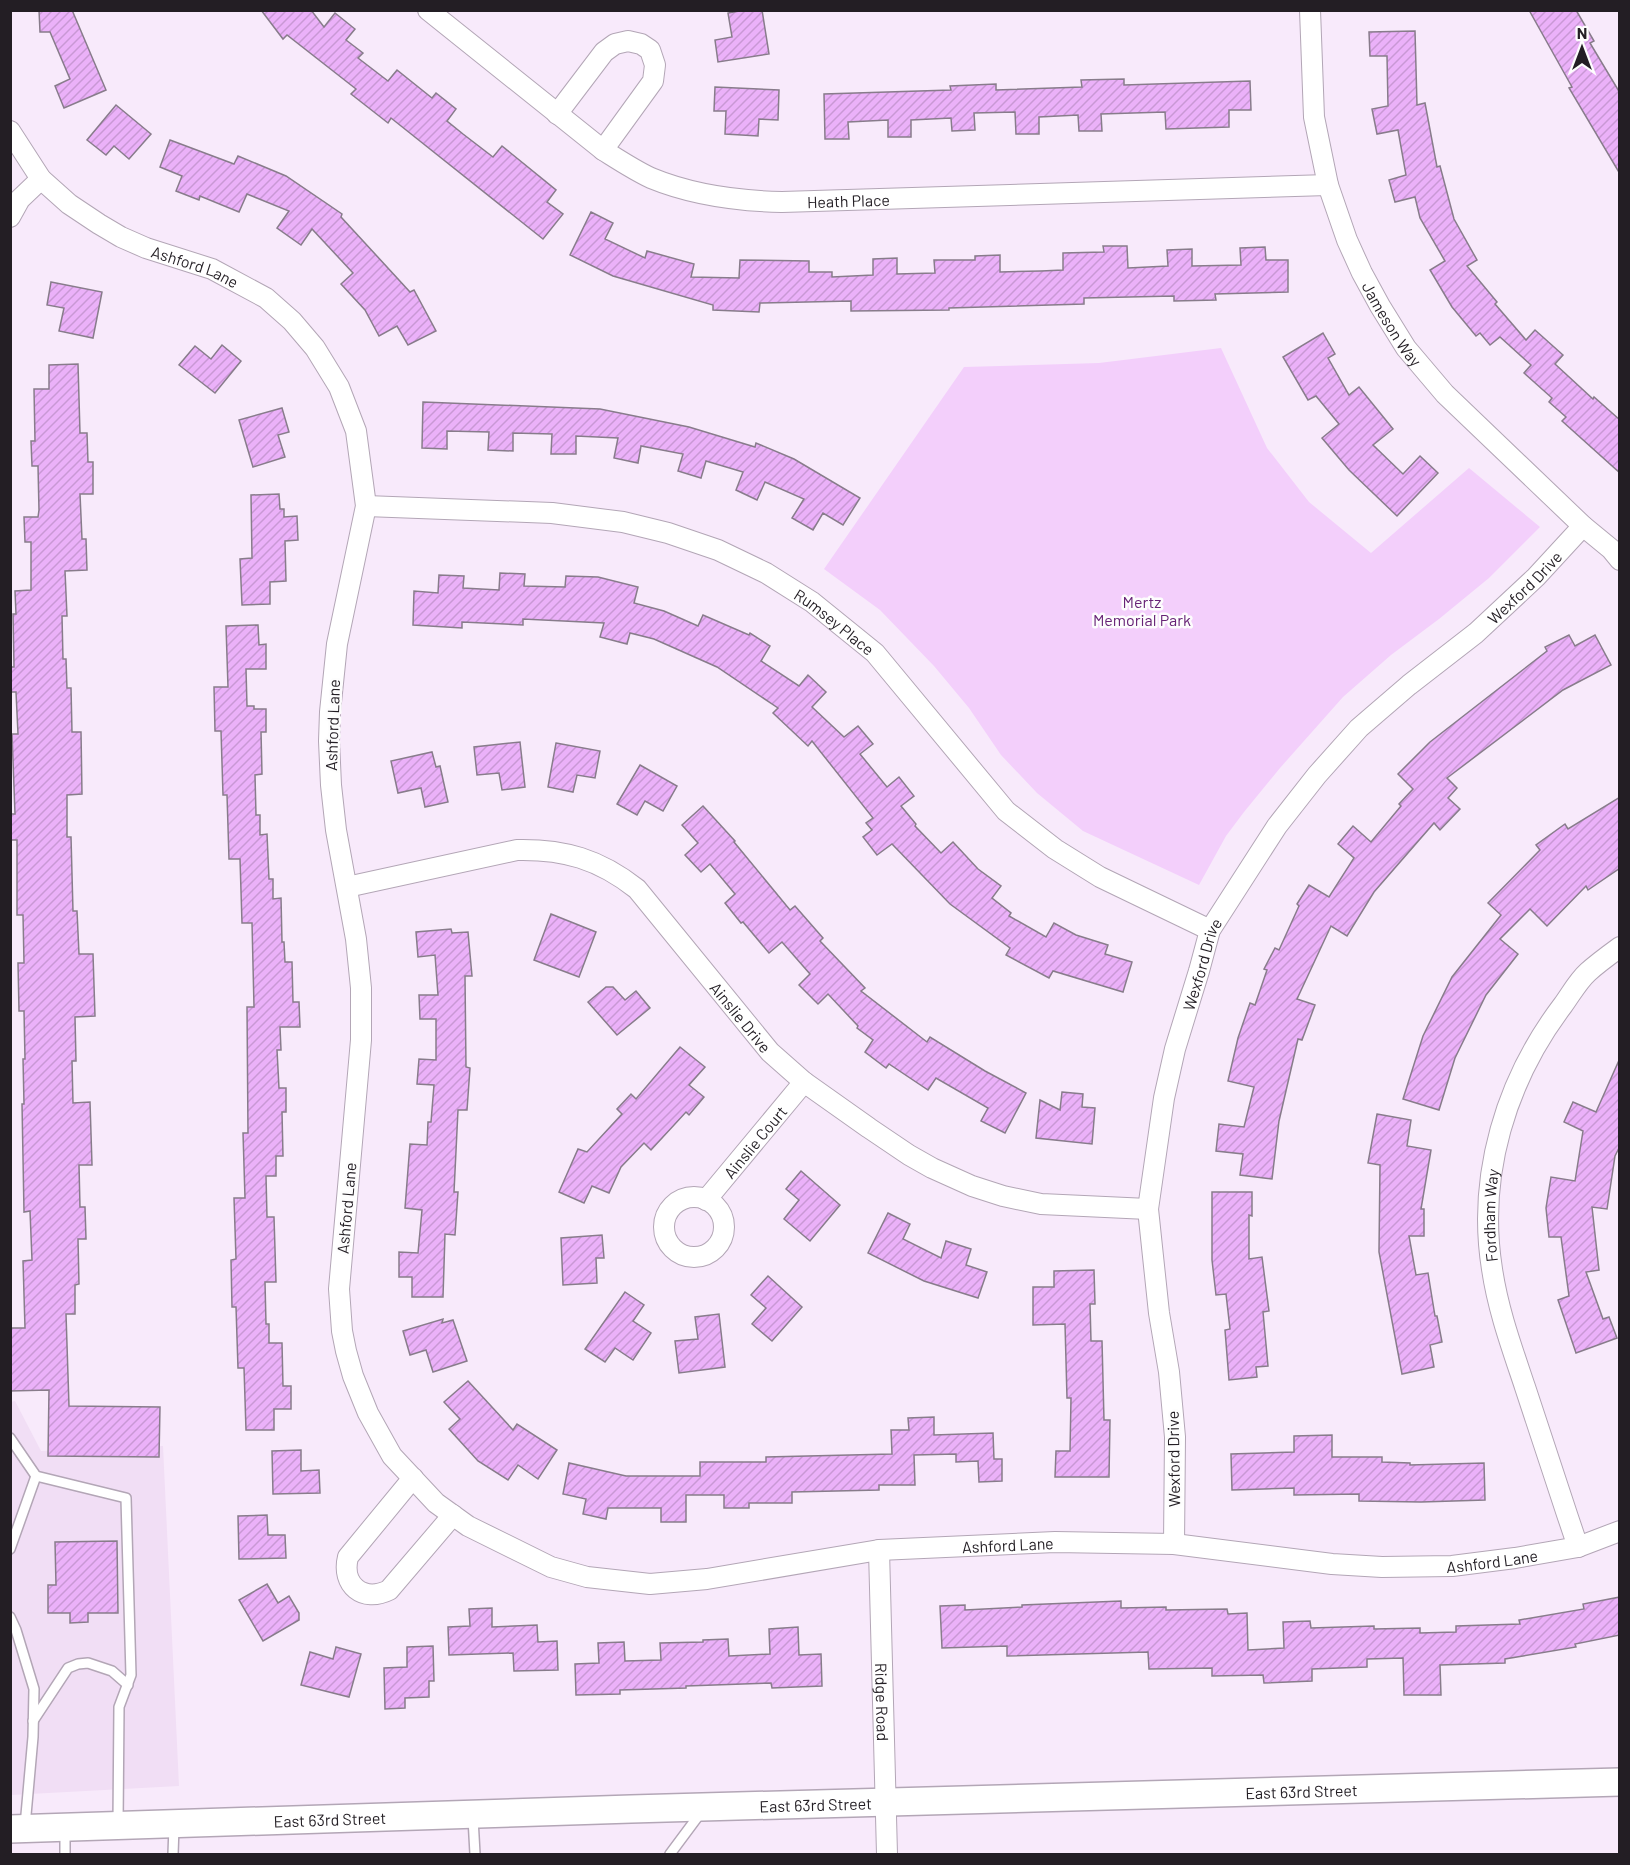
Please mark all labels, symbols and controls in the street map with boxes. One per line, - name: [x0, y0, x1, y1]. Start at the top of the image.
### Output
- north arrow: [1552, 18, 1612, 78]
- text: N: [1577, 23, 1587, 42]
- street label: Heath Place: [807, 189, 890, 211]
- street label: Ashford Lane: [149, 241, 242, 291]
- street label: Jameson Way: [1359, 278, 1427, 370]
- street label: Wexford Drive: [1483, 547, 1565, 627]
- street label: Rumsey Place: [791, 584, 878, 658]
- park label: Mertz Memorial Park: [1093, 592, 1191, 629]
- street label: Ashford Lane: [321, 679, 343, 771]
- street label: Wexford Drive: [1178, 914, 1225, 1013]
- street label: Ainslie Drive: [707, 978, 776, 1056]
- street label: Ainslie Court: [719, 1101, 790, 1182]
- street label: Ashford Lane: [333, 1162, 359, 1254]
- street label: Fordham Way: [1479, 1167, 1502, 1263]
- street label: Wexford Drive: [1163, 1411, 1183, 1507]
- street label: Ashford Lane: [961, 1533, 1054, 1556]
- street label: Ashford Lane: [1446, 1545, 1539, 1576]
- street label: Ridge Road: [872, 1663, 894, 1741]
- street label: East 63rd Street: [1245, 1780, 1358, 1802]
- street label: East 63rd Street: [759, 1793, 872, 1815]
- street label: East 63rd Street: [273, 1807, 386, 1830]

